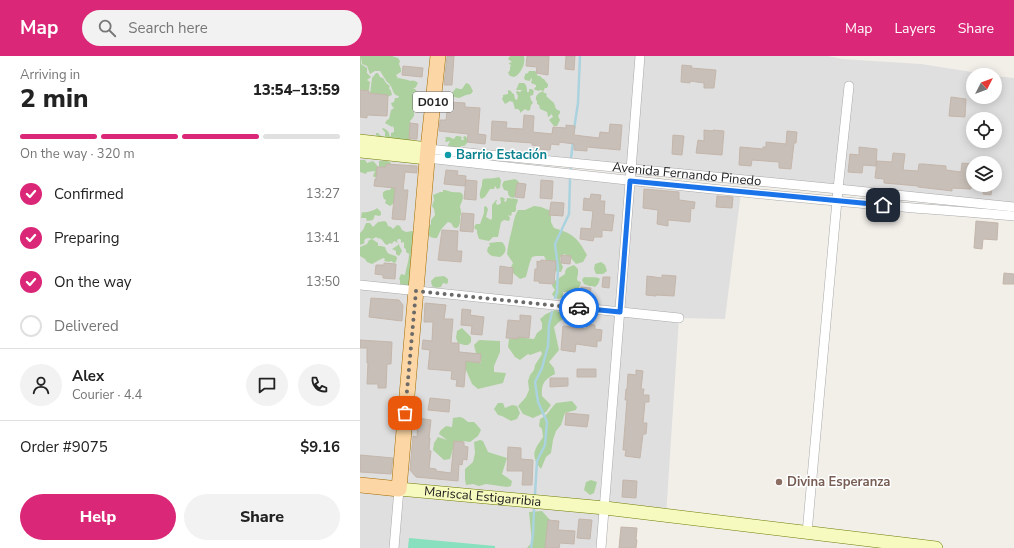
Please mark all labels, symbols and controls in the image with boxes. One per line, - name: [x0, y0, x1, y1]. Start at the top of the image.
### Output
- search box: [82, 10, 362, 46]
- text: Map: [20, 15, 58, 41]
- icon: search: [96, 17, 118, 39]
- text: Search here: [128, 18, 208, 38]
- text: Map: [845, 19, 872, 38]
- text: Layers: [894, 19, 936, 38]
- text: Share: [958, 19, 994, 38]
- text: Arriving in: [20, 66, 80, 84]
- north arrow: [966, 68, 1002, 104]
- map controls: [966, 68, 1002, 192]
- text: 13:54–13:59: [253, 80, 340, 100]
- text: 2 min: [20, 81, 88, 116]
- road number: D010: [413, 92, 453, 112]
- button: locate: [966, 112, 1002, 148]
- text: On the way · 320 m: [20, 145, 135, 163]
- place label: Barrio Estación: [456, 146, 547, 164]
- marker: Barrio Estación: [443, 150, 453, 160]
- button: layers: [966, 156, 1002, 192]
- street label: Avenida Fernando Pinedo: [611, 158, 762, 190]
- icon: check: [20, 183, 42, 205]
- text: Confirmed: [54, 184, 124, 204]
- text: 13:27: [306, 185, 340, 203]
- pin: [866, 188, 900, 222]
- icon: home: [872, 194, 894, 216]
- icon: check: [20, 227, 42, 249]
- text: Preparing: [54, 228, 119, 248]
- text: 13:41: [306, 229, 340, 247]
- icon: check: [20, 271, 42, 293]
- text: On the way: [54, 272, 132, 292]
- text: 13:50: [306, 273, 340, 291]
- courier: [559, 288, 599, 328]
- icon: car: [568, 297, 590, 319]
- text: Delivered: [54, 316, 119, 336]
- button: person: [20, 364, 62, 406]
- button: chat: [246, 364, 288, 406]
- button: phone: [298, 364, 340, 406]
- text: Alex: [72, 366, 104, 386]
- text: Courier · 4.4: [72, 386, 142, 404]
- pin: [388, 396, 422, 430]
- icon: bag: [394, 402, 416, 424]
- text: Order #9075: [20, 437, 108, 457]
- text: $9.16: [300, 437, 340, 457]
- place label: Divina Esperanza: [787, 473, 890, 491]
- marker: Divina Esperanza: [774, 477, 784, 487]
- street label: Mariscal Estigarribia: [423, 482, 542, 511]
- button: Help: [20, 494, 176, 540]
- button: Share: [184, 494, 340, 540]

